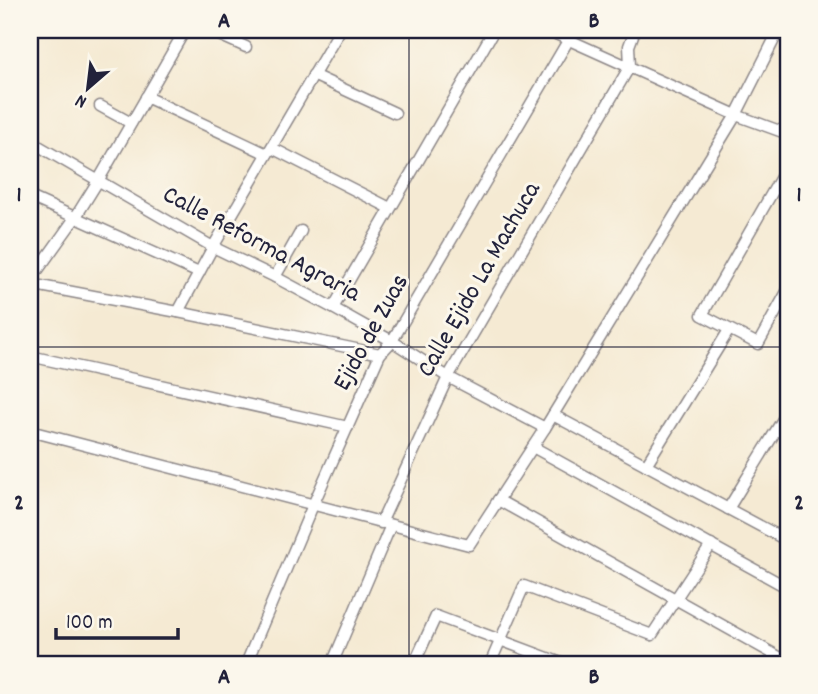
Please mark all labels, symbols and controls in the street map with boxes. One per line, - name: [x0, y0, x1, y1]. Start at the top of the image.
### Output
- text: A: [218, 6, 230, 39]
- text: B: [589, 6, 600, 39]
- north arrow: [52, 52, 122, 122]
- text: N: [71, 86, 92, 114]
- street label: Calle Ejido La Machuca: [409, 175, 552, 385]
- street label: Calle Reforma Agraria: [155, 177, 367, 313]
- text: 1: [16, 180, 22, 213]
- text: 1: [796, 180, 802, 213]
- street label: Ejido de Zuas: [325, 268, 419, 398]
- text: 2: [14, 488, 24, 521]
- text: 2: [794, 488, 804, 521]
- scale bar: [56, 596, 178, 640]
- text: 100 m: [66, 609, 113, 639]
- text: A: [218, 662, 230, 694]
- text: B: [589, 662, 600, 694]

